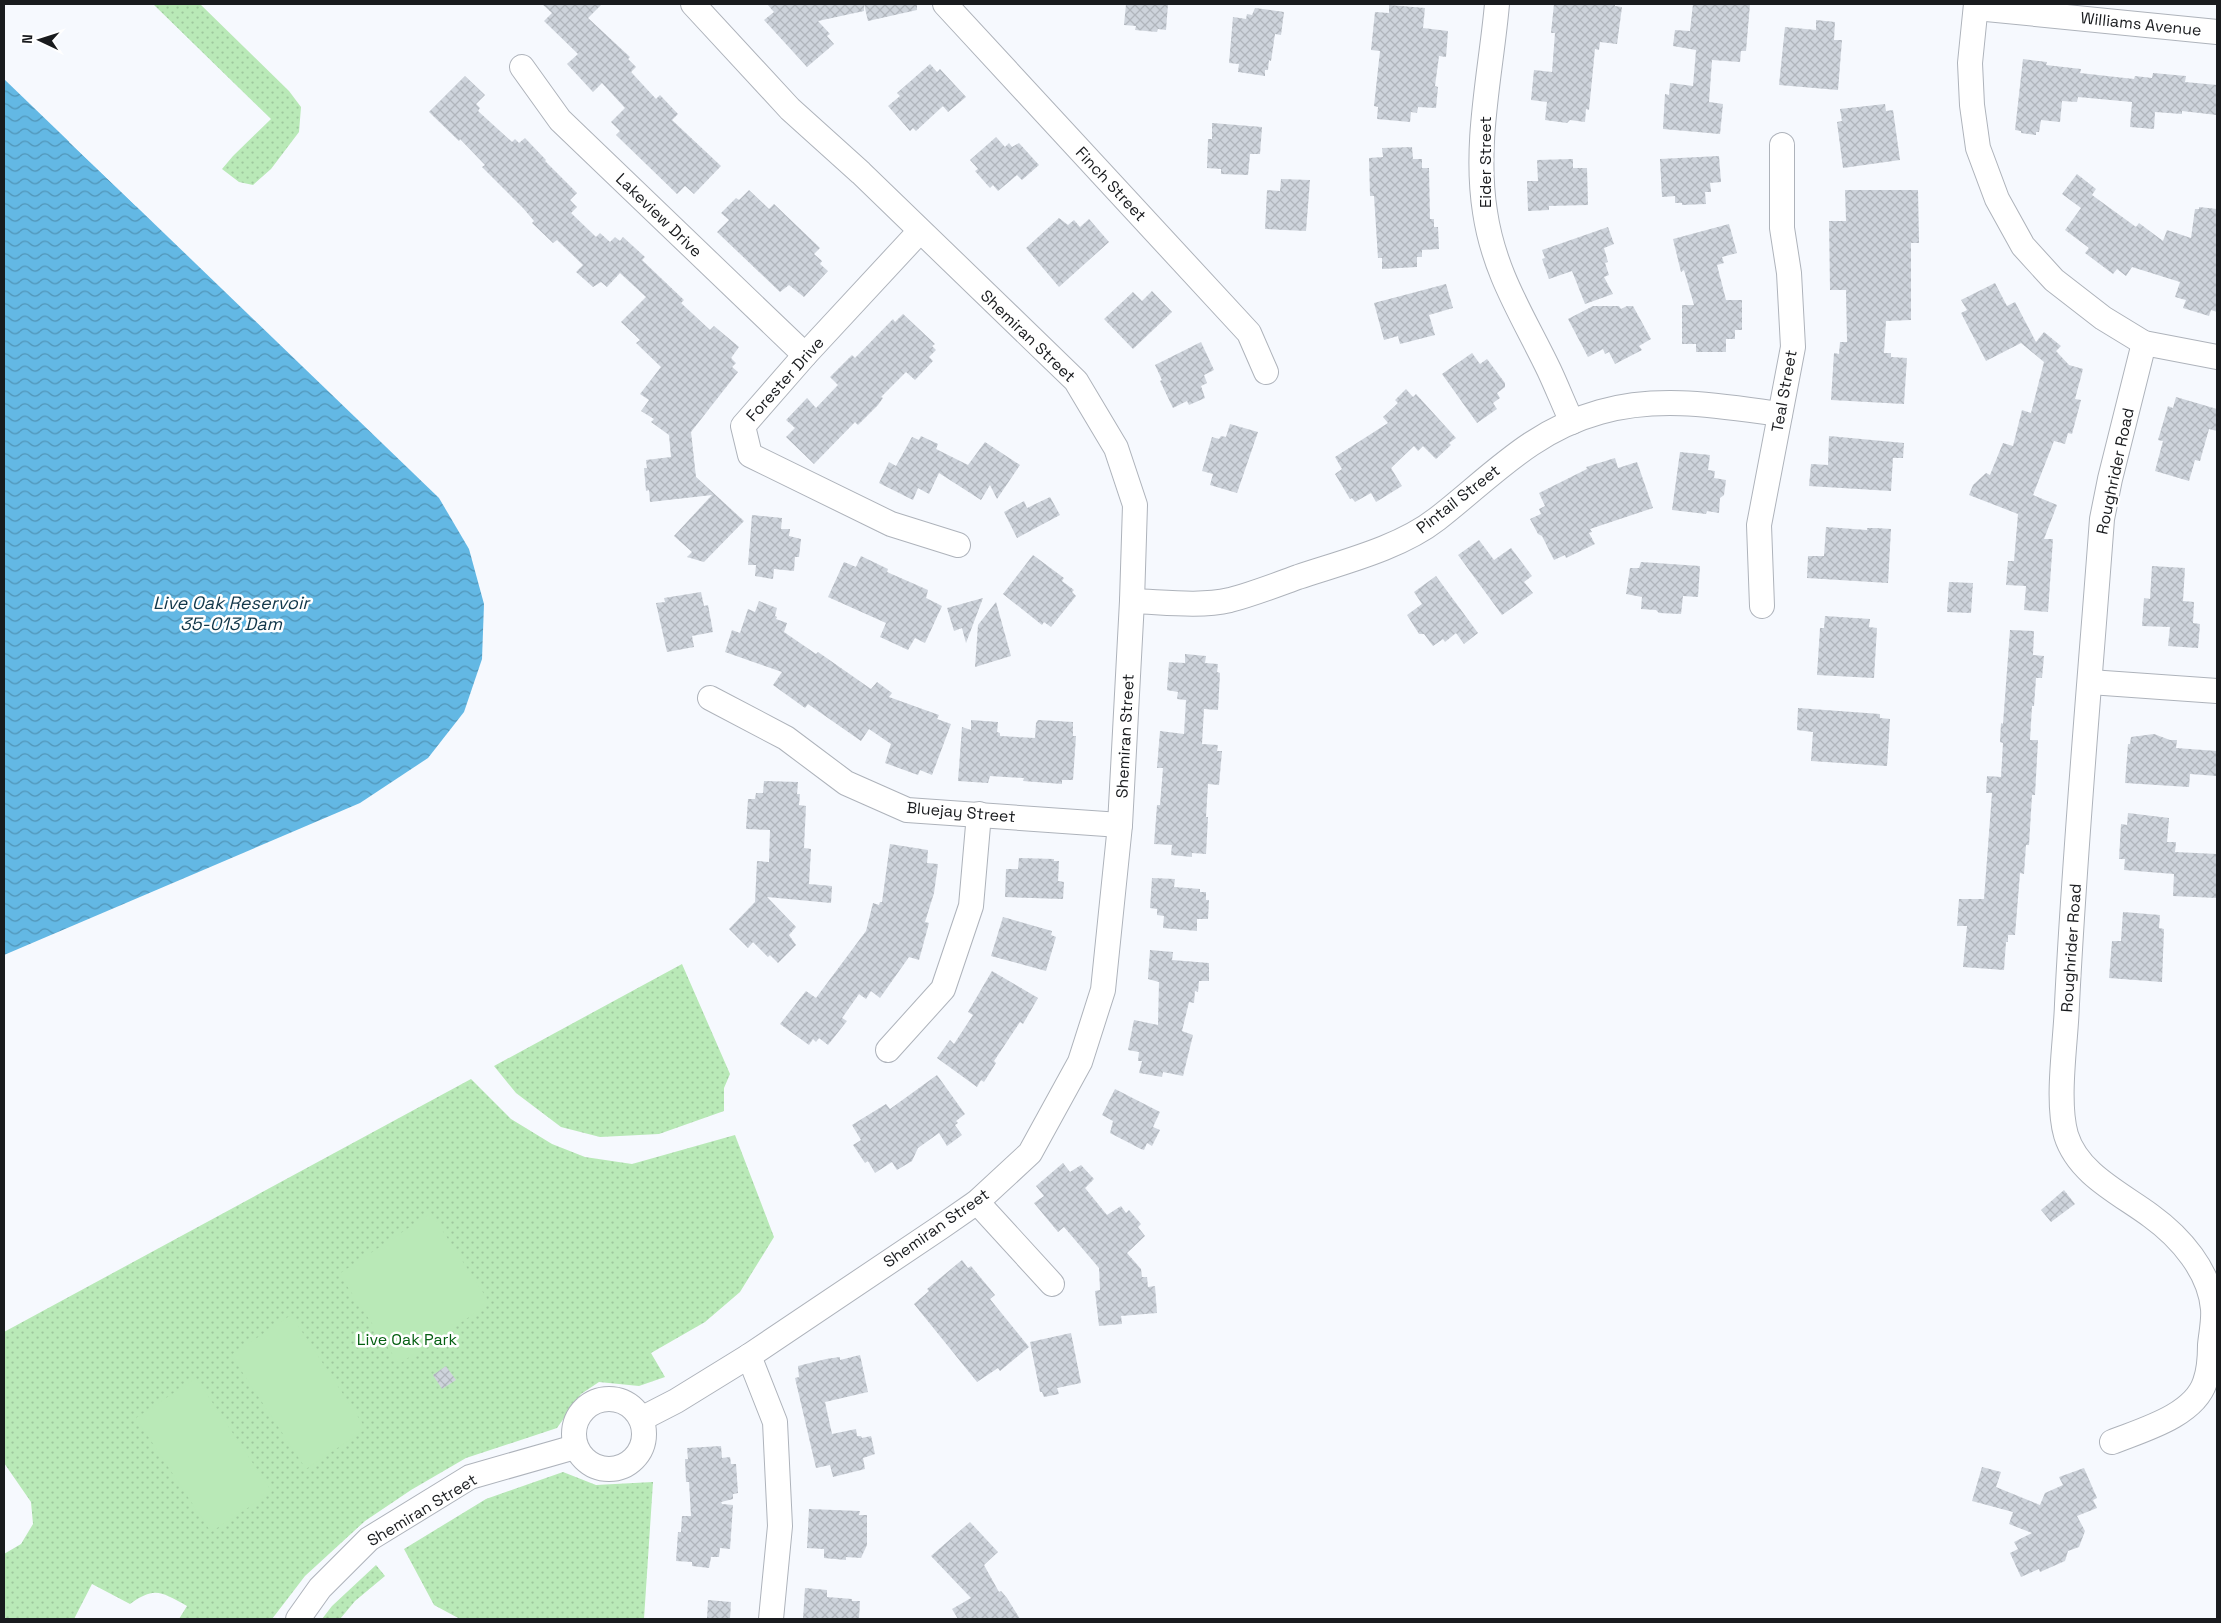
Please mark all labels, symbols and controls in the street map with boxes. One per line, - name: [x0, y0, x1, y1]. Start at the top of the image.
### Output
- street label: Williams Avenue: [2079, 7, 2203, 41]
- north arrow: [15, 15, 65, 65]
- text: N: [18, 34, 36, 44]
- street label: Eider Street: [1475, 116, 1496, 208]
- street label: Finch Street: [1071, 142, 1151, 226]
- street label: Lakeview Drive: [611, 168, 707, 262]
- street label: Shemiran Street: [976, 285, 1080, 387]
- street label: Forester Drive: [741, 332, 829, 426]
- street label: Teal Street: [1766, 348, 1802, 434]
- street label: Roughrider Road: [2091, 406, 2139, 536]
- street label: Pintail Street: [1412, 460, 1504, 538]
- water label: Live Oak Reservoir 35-013 Dam: [153, 591, 311, 635]
- street label: Shemiran Street: [1111, 673, 1139, 799]
- street label: Bluejay Street: [906, 797, 1016, 827]
- street label: Roughrider Road: [2056, 883, 2086, 1013]
- street label: Shemiran Street: [879, 1184, 993, 1272]
- park label: Live Oak Park: [357, 1329, 458, 1350]
- street label: Shemiran Street: [363, 1469, 481, 1551]

